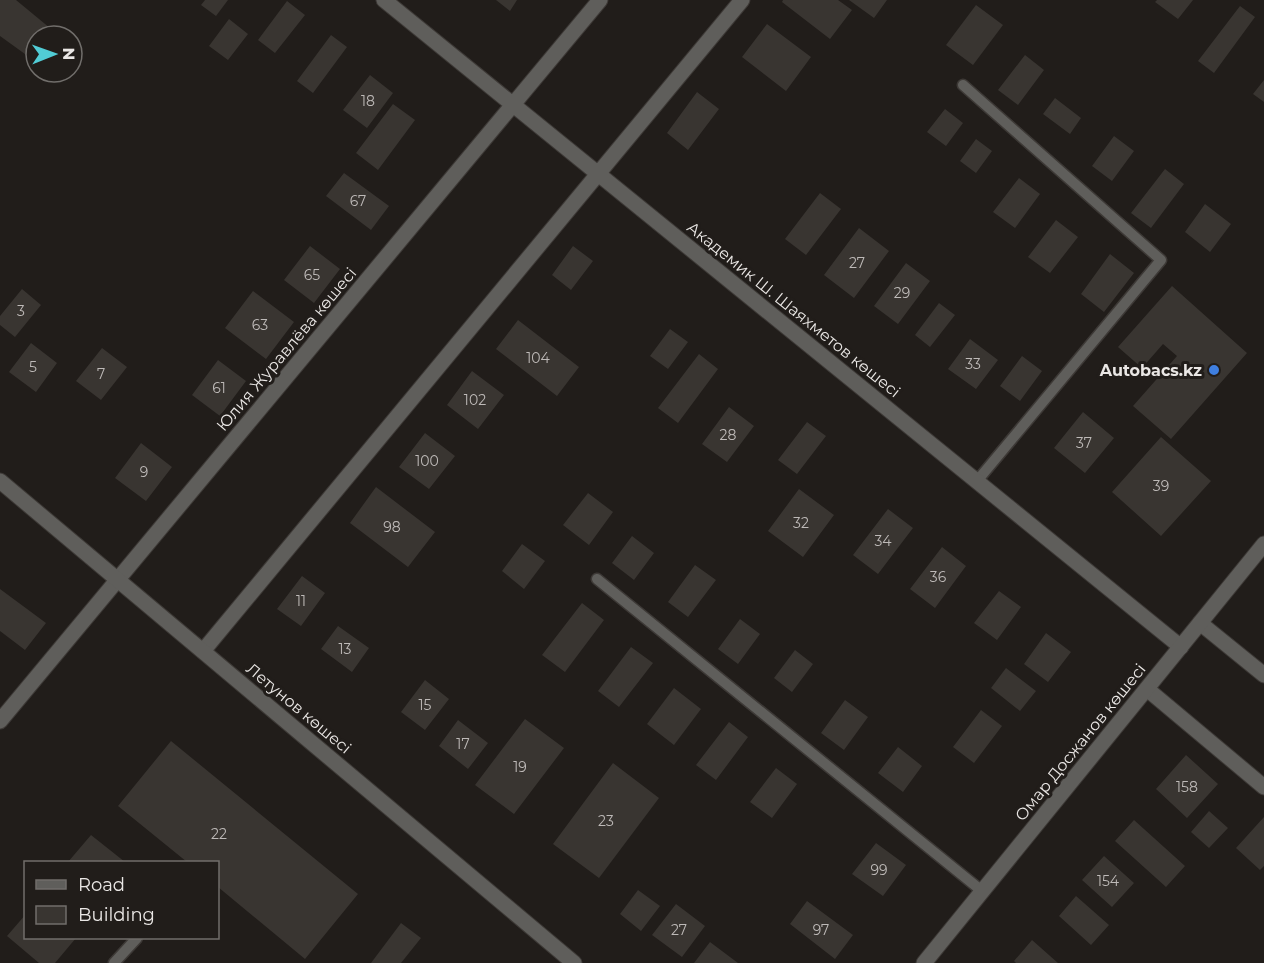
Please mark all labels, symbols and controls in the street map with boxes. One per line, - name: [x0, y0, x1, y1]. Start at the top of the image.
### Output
- north arrow: [24, 24, 84, 84]
- text: N: [59, 47, 78, 60]
- house number: 18: [361, 92, 375, 110]
- house number: 67: [350, 192, 366, 210]
- street label: Академик Ш. Шаяхметов көшесі: [683, 217, 904, 401]
- house number: 27: [849, 254, 865, 272]
- street label: Юлия Журавлёва көшесі: [212, 264, 360, 435]
- house number: 65: [304, 266, 320, 284]
- house number: 29: [894, 284, 910, 302]
- house number: 3: [17, 302, 25, 320]
- house number: 63: [252, 316, 268, 334]
- house number: 104: [526, 349, 551, 367]
- house number: 33: [965, 355, 981, 373]
- house number: 5: [29, 358, 37, 376]
- place label: Autobacs.kz: [1099, 361, 1202, 380]
- marker: Autobacs.kz: [1207, 363, 1221, 377]
- house number: 7: [97, 365, 105, 383]
- house number: 61: [212, 379, 226, 397]
- house number: 102: [464, 391, 486, 409]
- house number: 28: [720, 426, 737, 444]
- house number: 37: [1076, 434, 1092, 452]
- house number: 100: [415, 452, 439, 470]
- house number: 9: [140, 463, 148, 481]
- house number: 39: [1153, 477, 1169, 495]
- house number: 32: [793, 514, 809, 532]
- house number: 98: [383, 518, 401, 536]
- house number: 34: [874, 532, 892, 550]
- house number: 36: [930, 568, 947, 586]
- house number: 11: [296, 592, 306, 610]
- house number: 13: [339, 640, 352, 658]
- street label: Летунов көшесі: [242, 659, 355, 758]
- street label: Омар Досжанов көшесі: [1011, 660, 1150, 825]
- house number: 15: [419, 696, 432, 714]
- house number: 17: [456, 735, 470, 753]
- house number: 19: [513, 758, 527, 776]
- house number: 158: [1176, 778, 1198, 796]
- house number: 23: [598, 812, 614, 830]
- house number: 22: [211, 825, 227, 843]
- legend: [24, 861, 219, 939]
- house number: 99: [870, 861, 888, 879]
- house number: 154: [1097, 872, 1120, 890]
- text: Road: [78, 874, 125, 896]
- text: Building: [78, 904, 155, 926]
- house number: 27: [671, 921, 687, 939]
- house number: 97: [813, 921, 829, 939]

